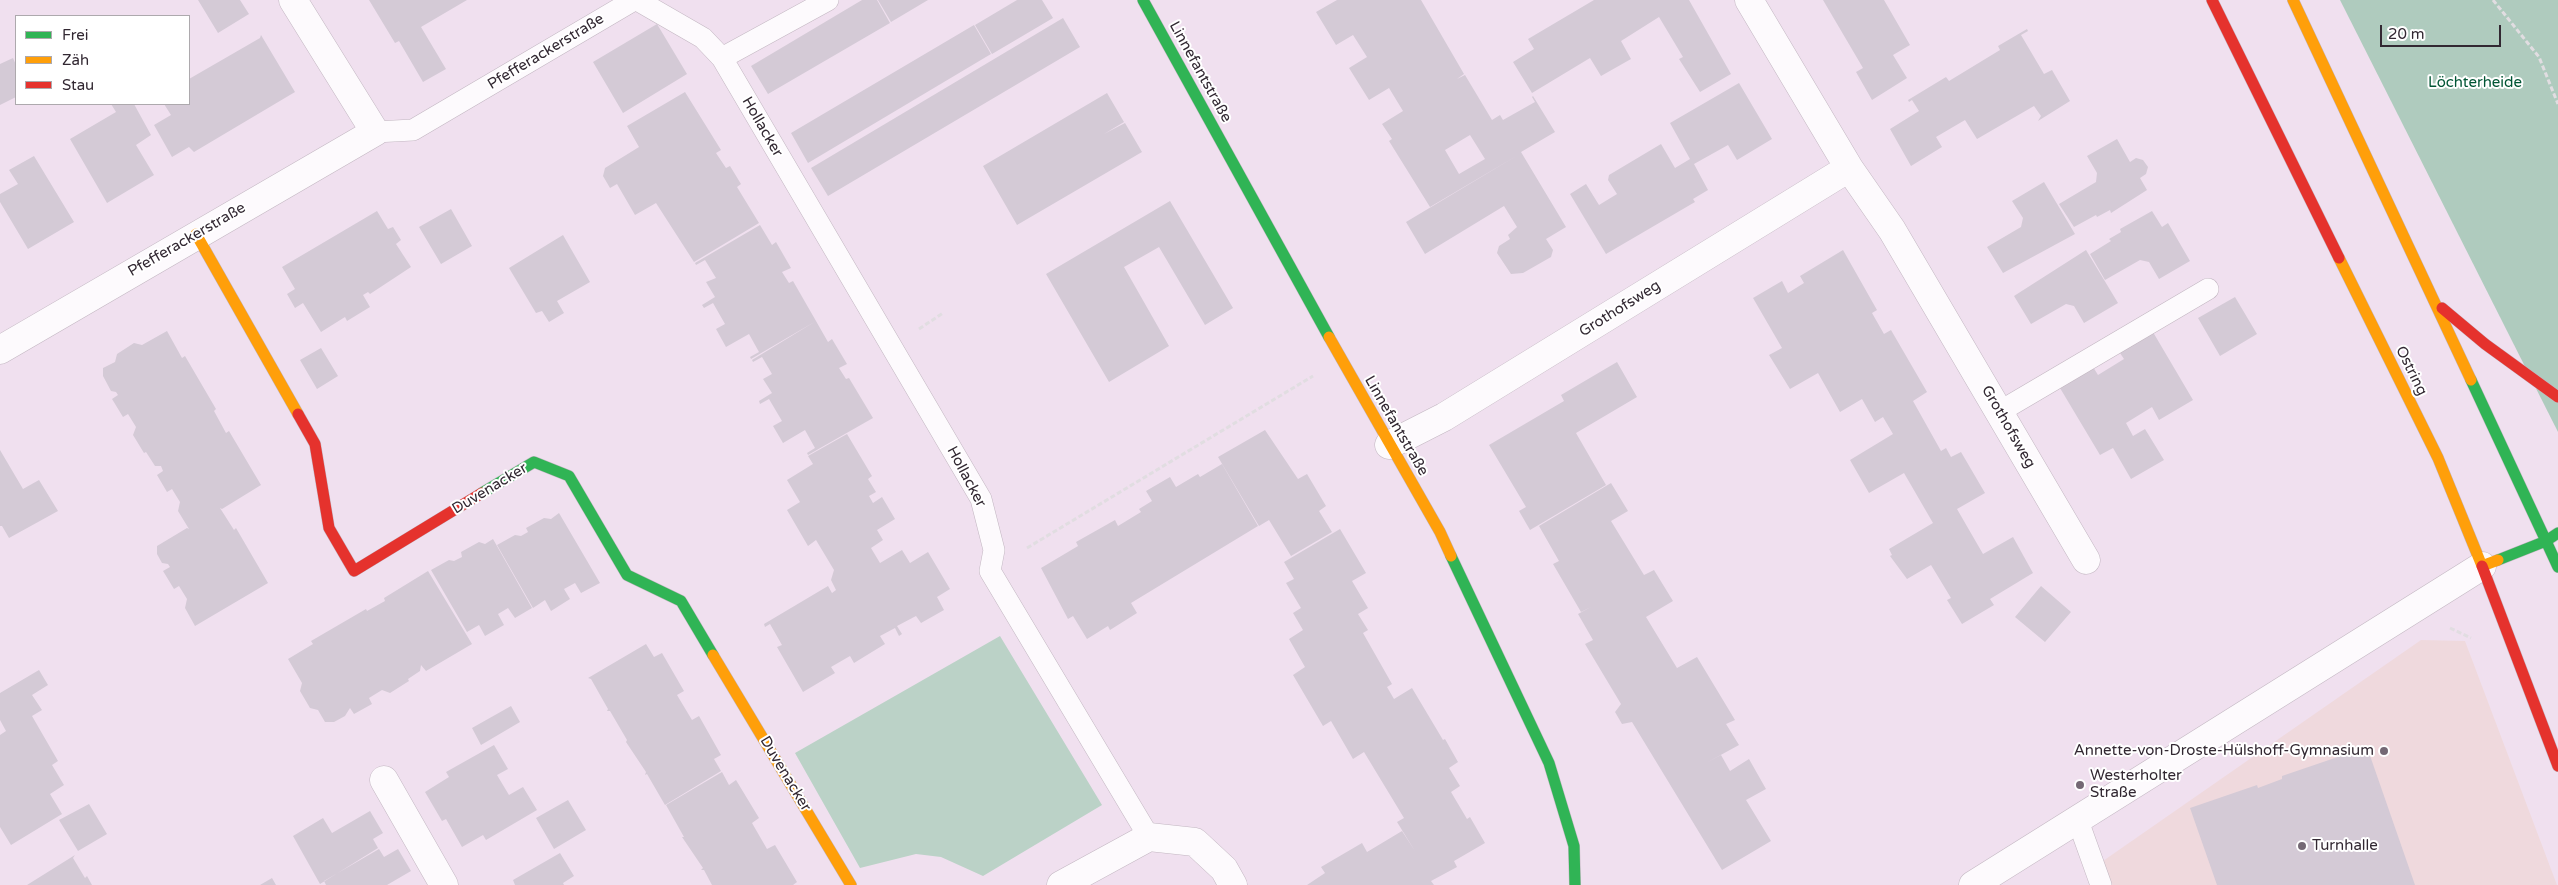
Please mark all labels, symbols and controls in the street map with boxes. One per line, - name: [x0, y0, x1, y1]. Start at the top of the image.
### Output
- street label: Pfefferackerstraße: [485, 10, 607, 94]
- legend: [15, 15, 190, 105]
- scale bar: [2383, 15, 2504, 47]
- street label: Linnefantstraße: [1165, 18, 1235, 126]
- text: 20 m: [2388, 25, 2425, 43]
- text: Frei: [62, 26, 88, 44]
- text: Zäh: [62, 51, 89, 69]
- park label: Löchterheide: [2428, 74, 2522, 92]
- text: Stau: [62, 76, 94, 94]
- street label: Hollacker: [738, 94, 786, 160]
- street label: Pfefferackerstraße: [125, 199, 249, 281]
- street label: Grothofsweg: [1576, 277, 1664, 341]
- street label: Ostring: [2391, 343, 2431, 399]
- street label: Linnefantstraße: [1360, 373, 1432, 479]
- street label: Grothofsweg: [1977, 382, 2039, 472]
- street label: Hollacker: [942, 443, 990, 511]
- street label: Duvenacker: [449, 460, 531, 518]
- street label: Duvenacker: [756, 733, 814, 815]
- place label: Annette-von-Droste-Hülshoff-Gymnasium: [2074, 742, 2374, 760]
- marker: Annette-von-Droste-Hülshoff-Gymnasium: [2378, 745, 2390, 757]
- place label: Westerholter Straße: [2090, 767, 2182, 802]
- marker: Westerholter Straße: [2074, 779, 2086, 791]
- place label: Turnhalle: [2312, 837, 2378, 855]
- marker: Turnhalle: [2296, 840, 2308, 852]

